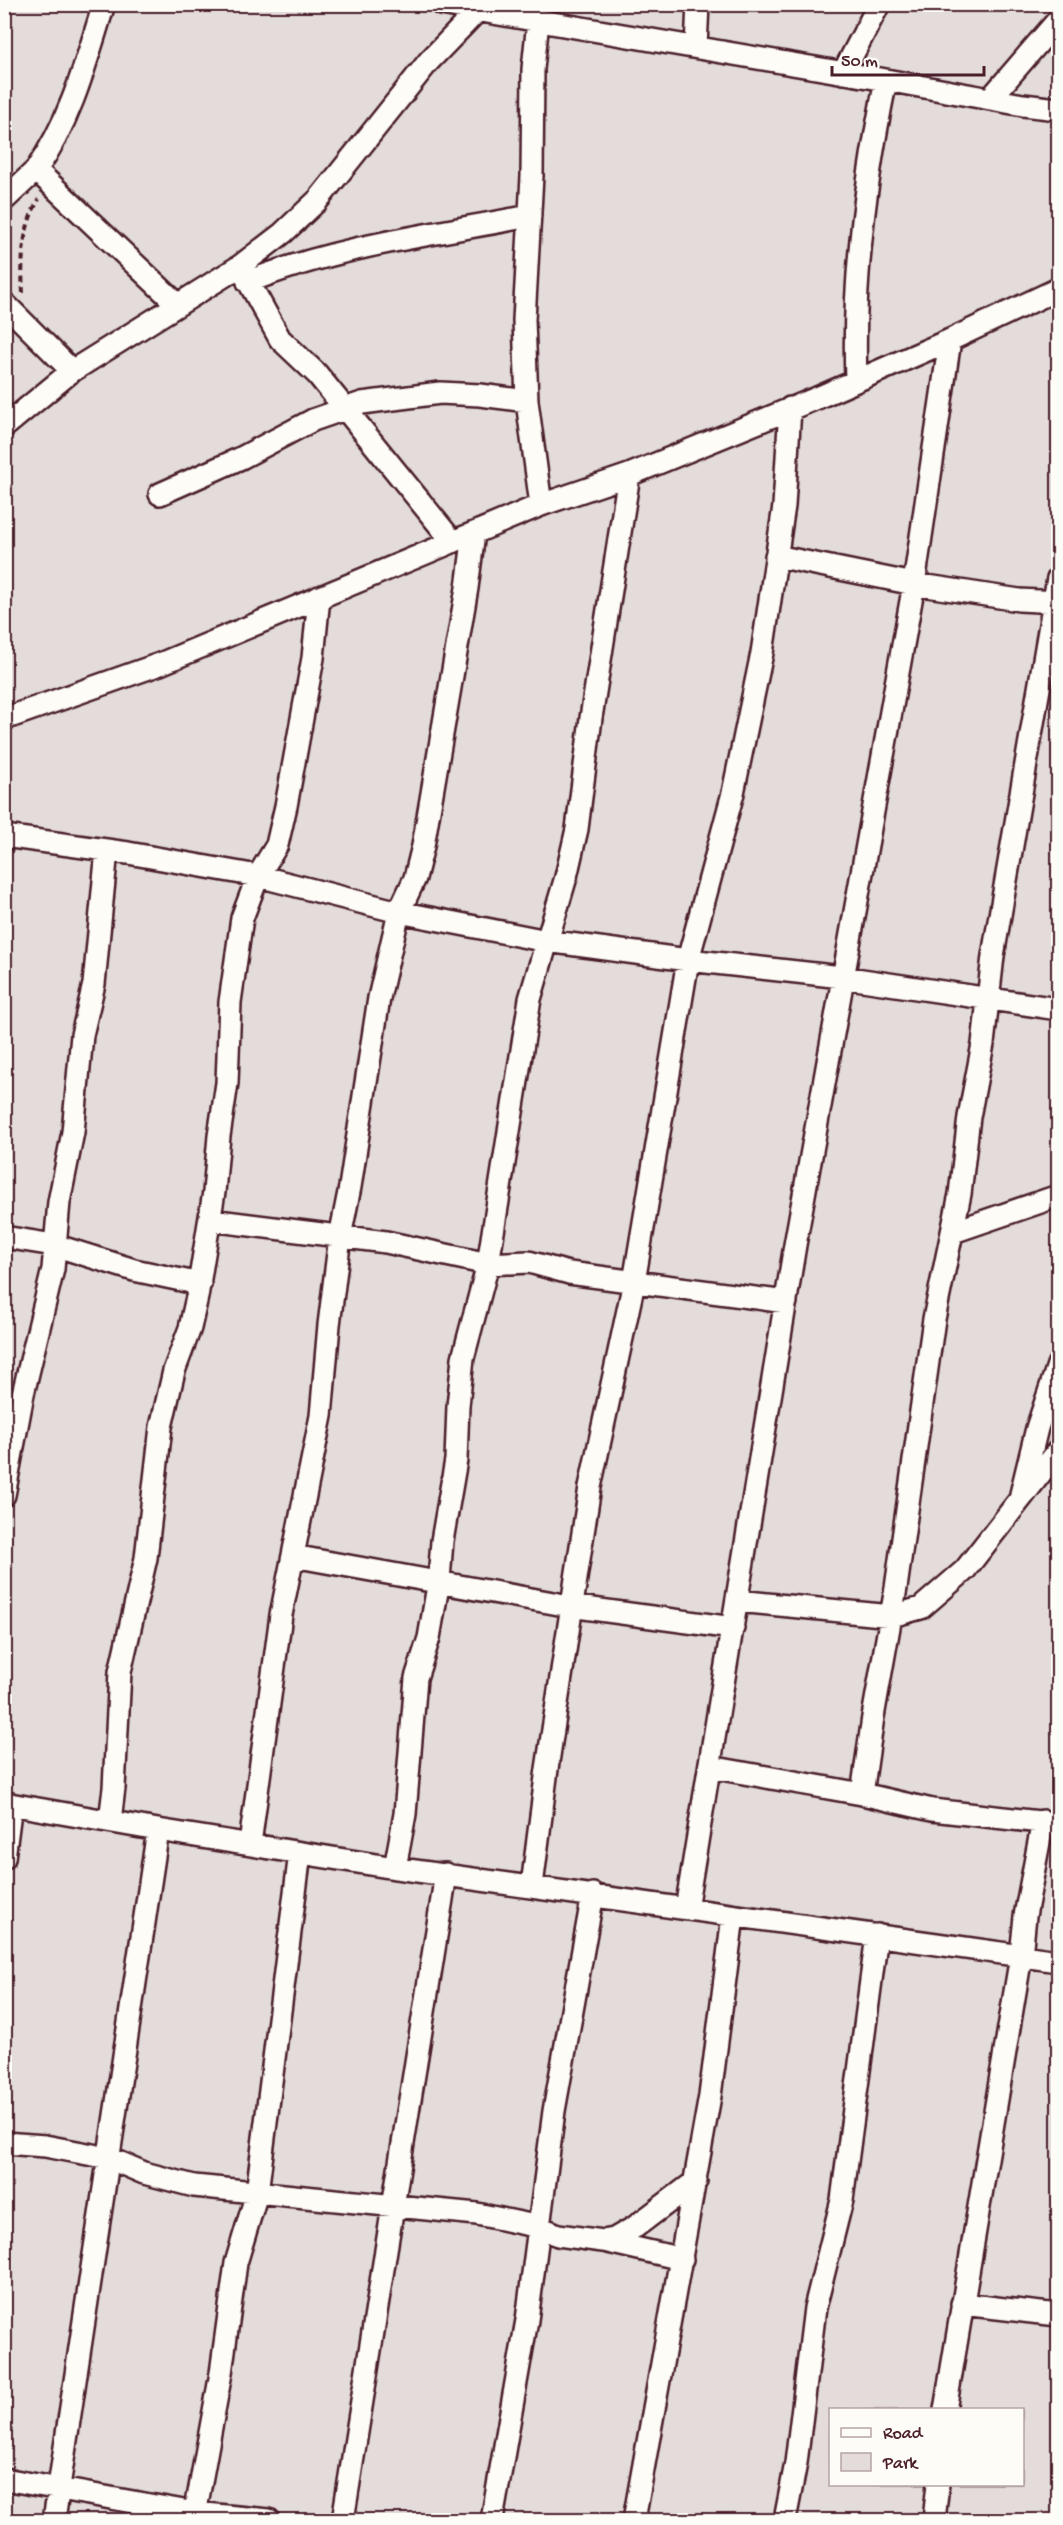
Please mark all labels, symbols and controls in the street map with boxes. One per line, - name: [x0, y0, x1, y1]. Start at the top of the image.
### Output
- scale bar: [832, 39, 984, 77]
- text: 50 m: [841, 52, 878, 73]
- legend: [829, 2408, 1024, 2486]
- text: Road: [883, 2424, 924, 2445]
- text: Park: [882, 2454, 919, 2475]

